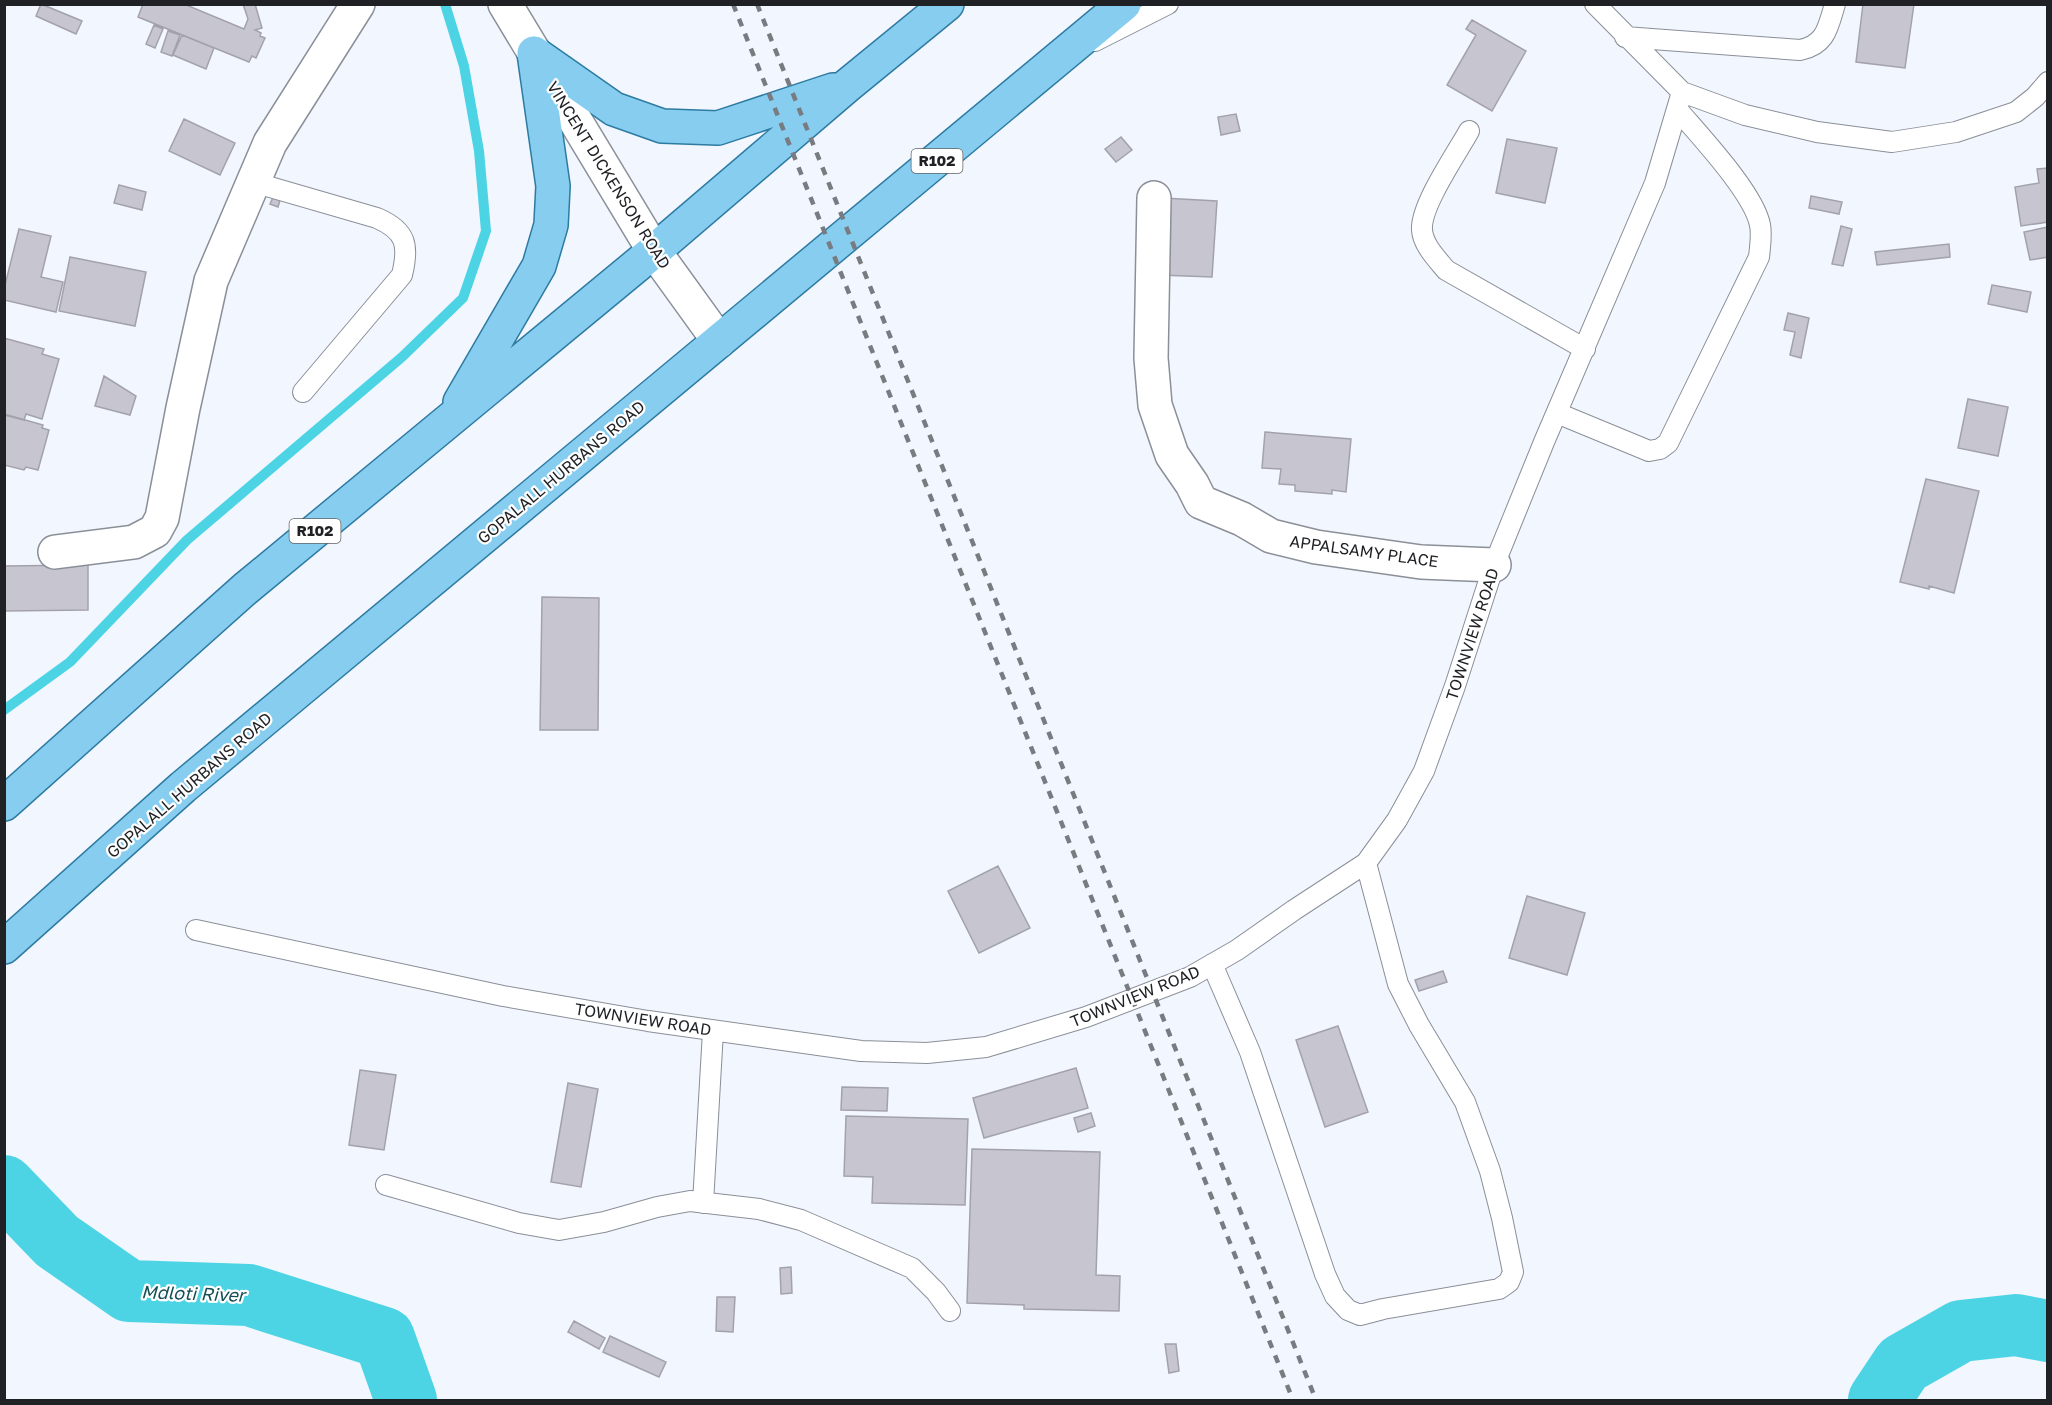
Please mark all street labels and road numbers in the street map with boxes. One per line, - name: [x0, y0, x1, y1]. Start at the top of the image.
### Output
- street label: VINCENT DICKENSON ROAD: [543, 78, 675, 272]
- road number: R102: [912, 149, 962, 173]
- street label: GOPALALL HURBANS ROAD: [473, 396, 649, 548]
- road number: R102: [290, 519, 340, 543]
- street label: APPALSAMY PLACE: [1288, 531, 1440, 571]
- street label: TOWNVIEW ROAD: [1441, 565, 1503, 703]
- street label: GOPALALL HURBANS ROAD: [102, 708, 276, 862]
- street label: TOWNVIEW ROAD: [1067, 961, 1203, 1031]
- street label: TOWNVIEW ROAD: [573, 998, 713, 1040]

